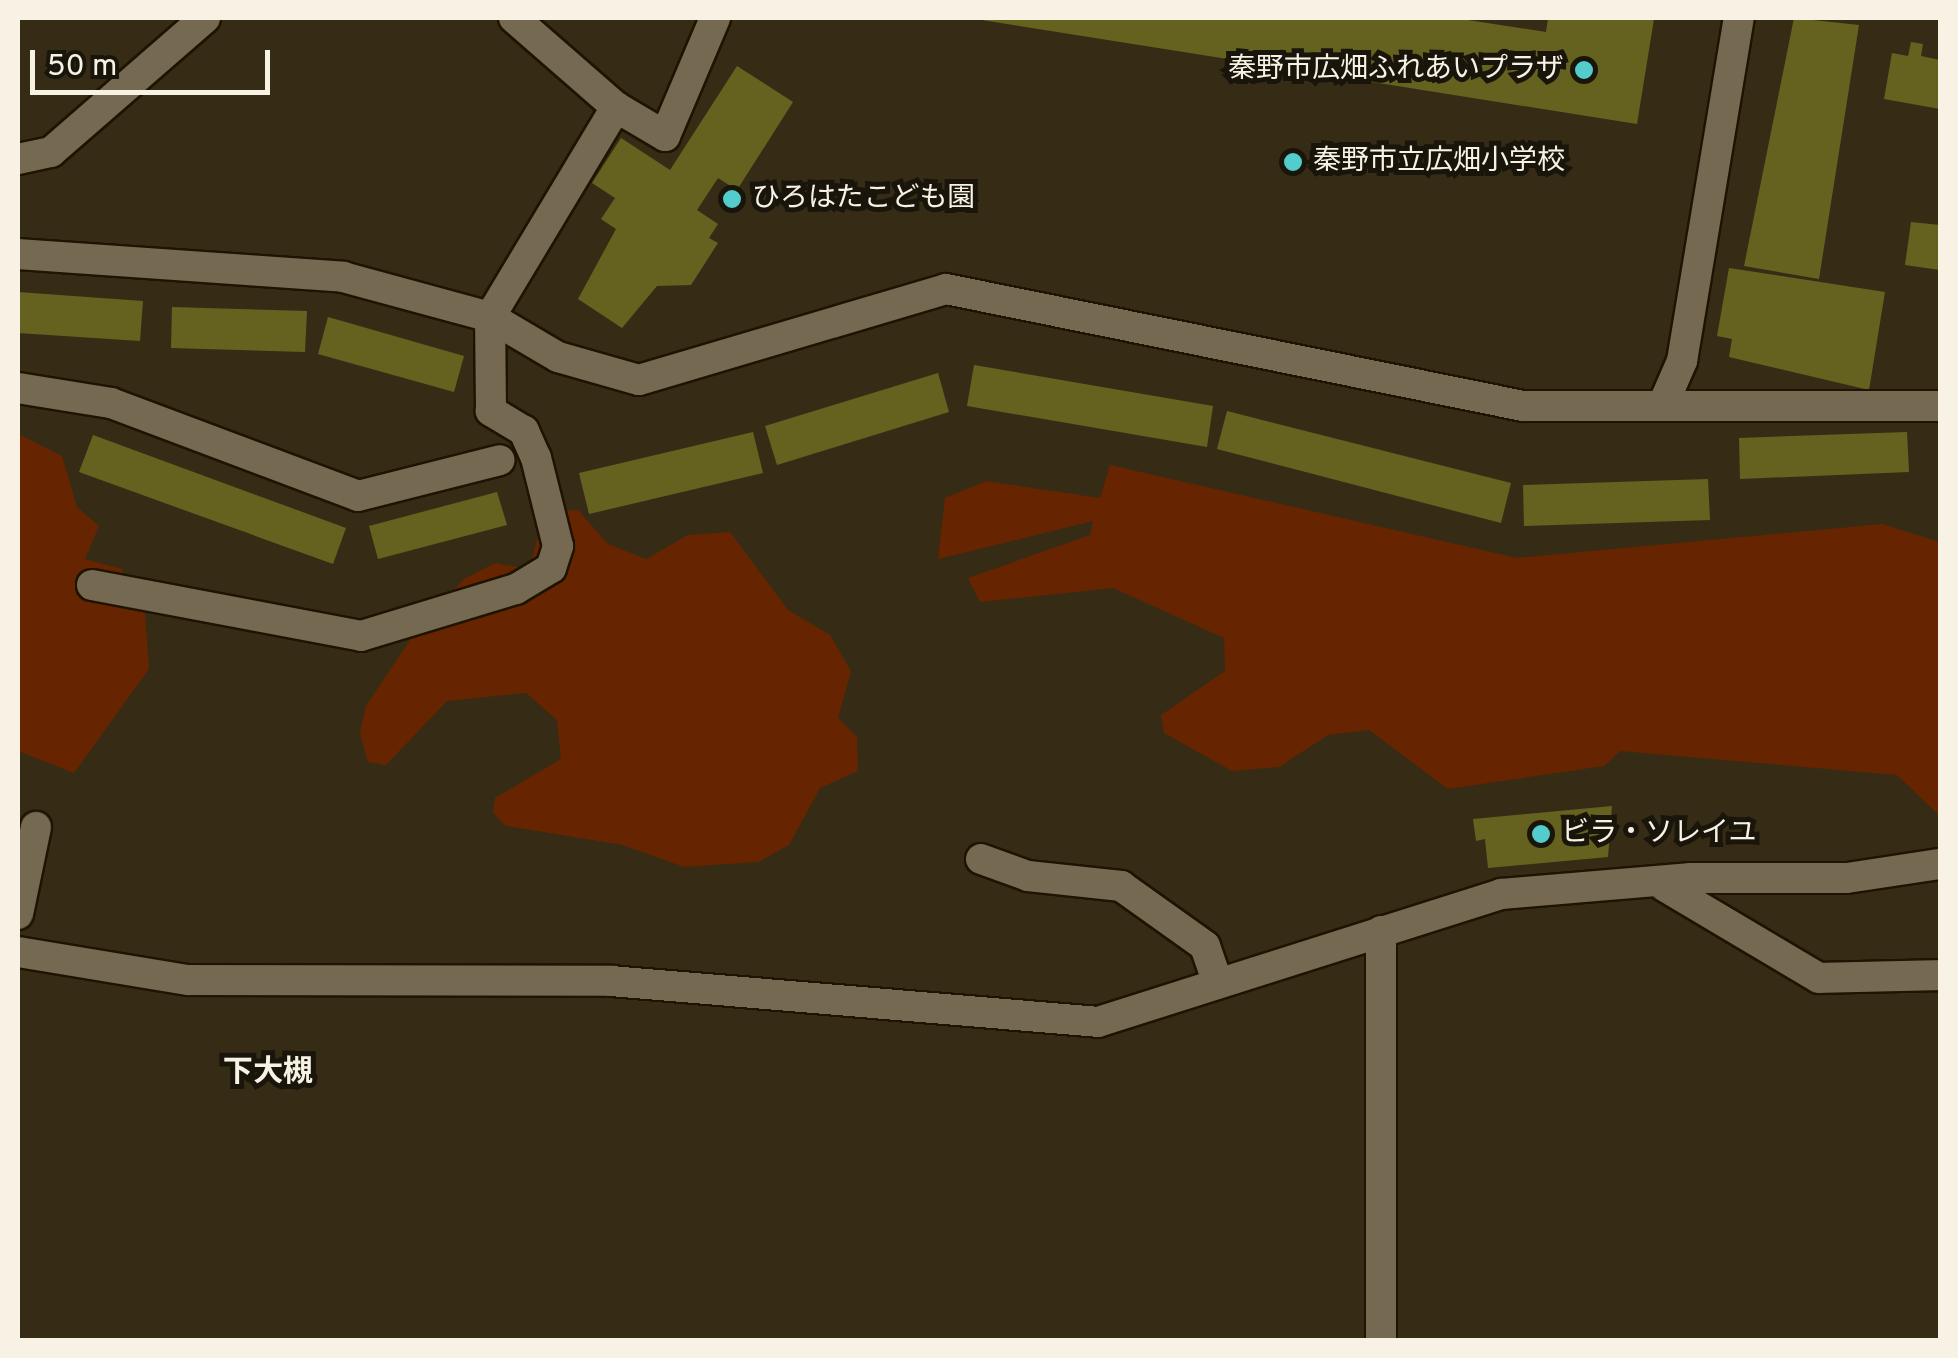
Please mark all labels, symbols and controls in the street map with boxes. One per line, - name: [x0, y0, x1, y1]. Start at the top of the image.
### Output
- scale bar: [35, 30, 275, 92]
- text: 50 m: [47, 49, 117, 86]
- place label: 秦野市広畑ふれあいプラザ: [1228, 53, 1564, 87]
- marker: 秦野市広畑ふれあいプラザ: [1573, 59, 1595, 81]
- place label: 秦野市立広畑小学校: [1313, 145, 1565, 179]
- marker: 秦野市立広畑小学校: [1282, 151, 1304, 173]
- place label: ひろはたこども園: [752, 182, 976, 216]
- marker: ひろはたこども園: [721, 188, 743, 210]
- place label: ビラ・ソレイユ: [1561, 817, 1757, 851]
- marker: ビラ・ソレイユ: [1530, 823, 1552, 845]
- district label: 下大槻: [223, 1056, 313, 1092]

